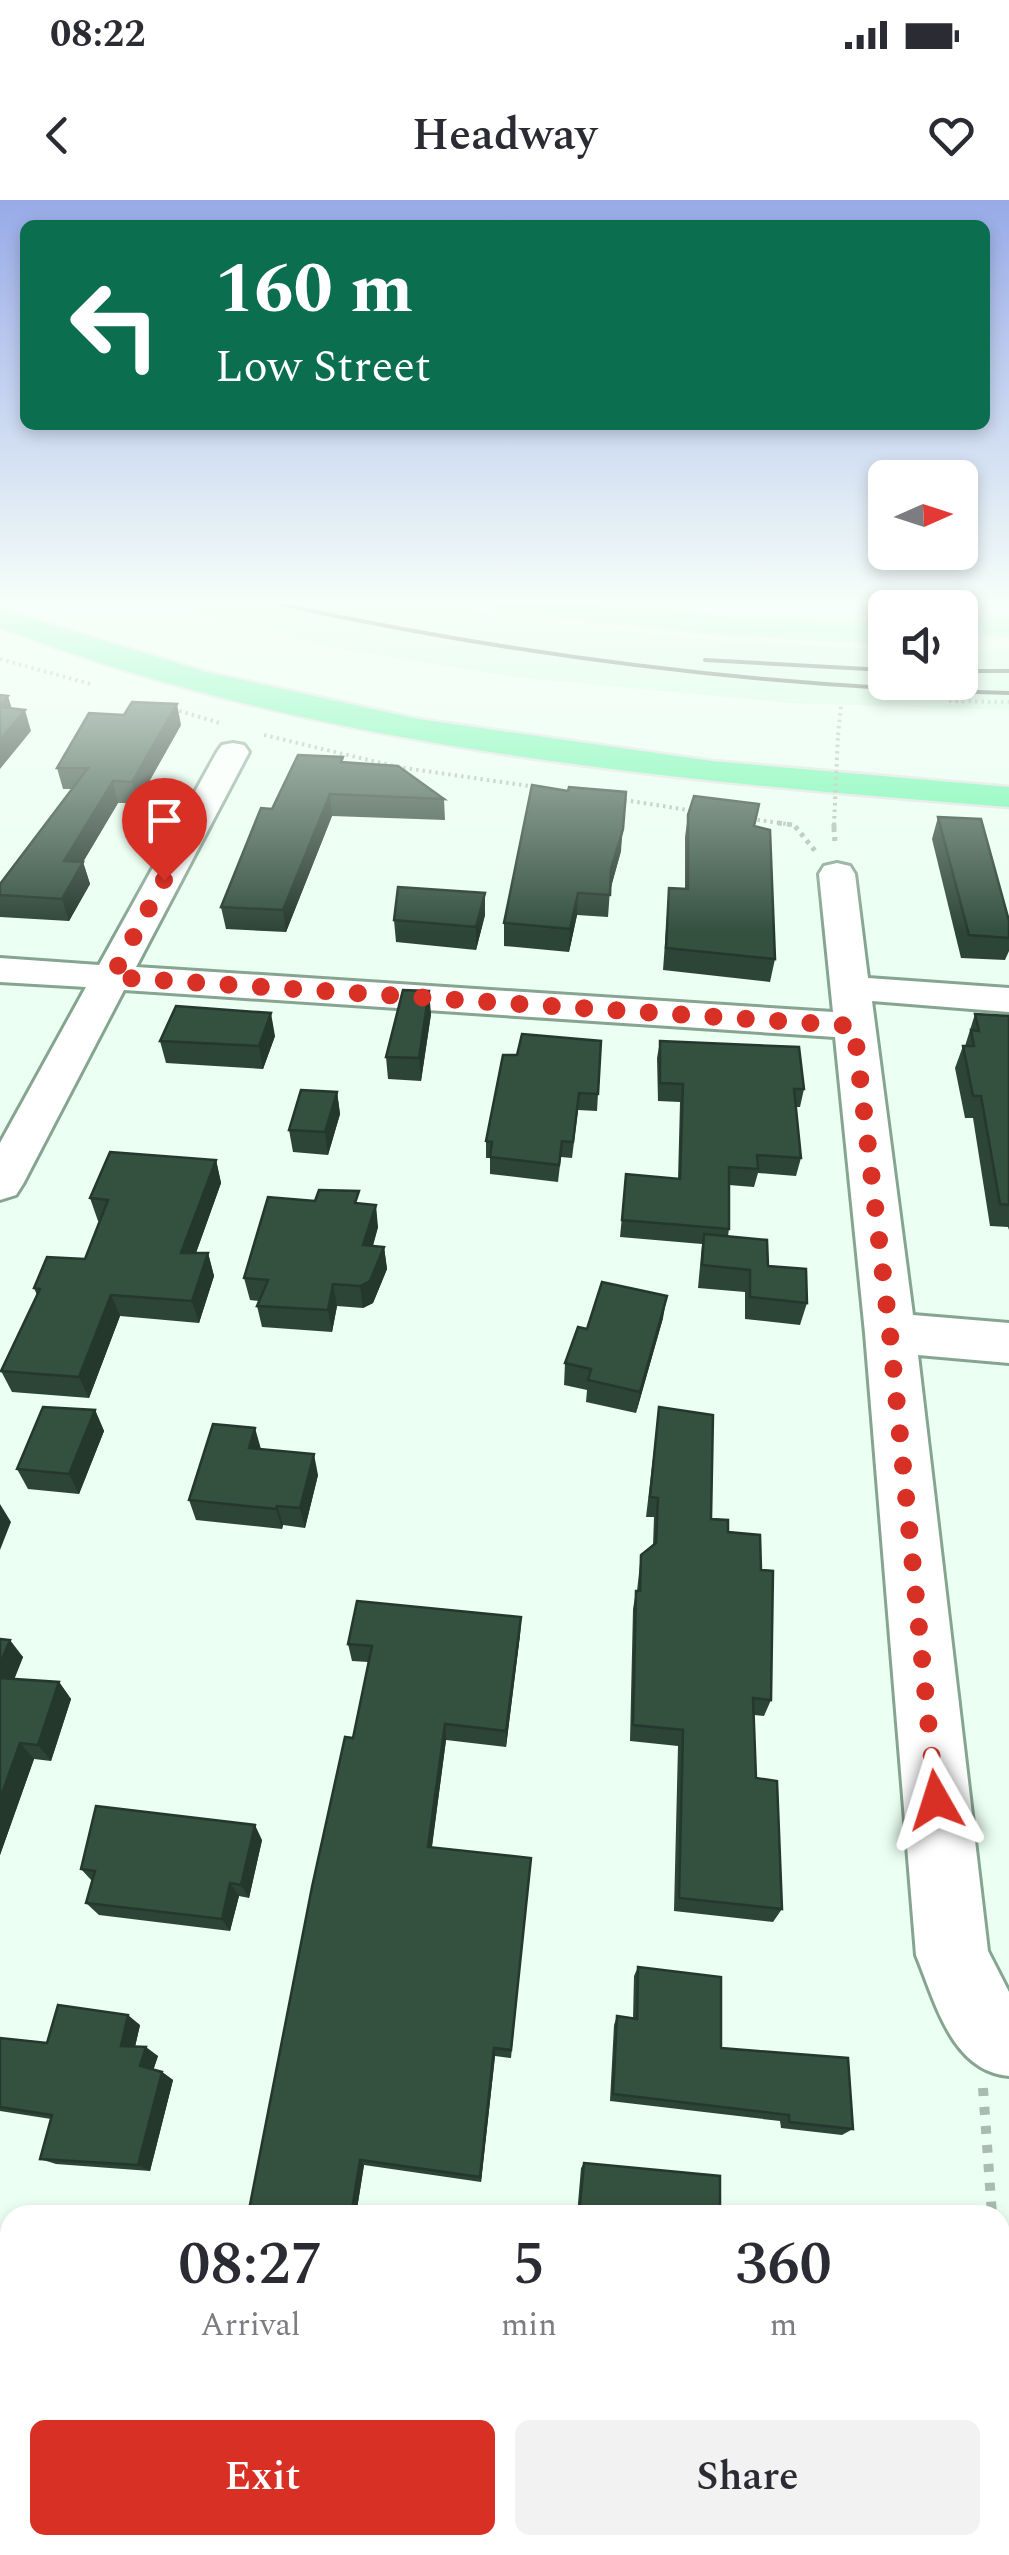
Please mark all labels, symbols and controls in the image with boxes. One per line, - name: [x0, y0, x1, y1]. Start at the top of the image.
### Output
- text: 08:22: [50, 6, 145, 64]
- text: Headway: [412, 101, 597, 170]
- icon: back: [30, 108, 85, 163]
- icon: heart: [924, 108, 979, 163]
- text: 160 m: [215, 237, 413, 343]
- icon: left: [50, 260, 180, 390]
- text: Low Street: [215, 333, 431, 402]
- north arrow: [868, 460, 978, 570]
- map controls: [868, 460, 978, 700]
- button: sound: [868, 590, 978, 700]
- pin: [122, 778, 207, 881]
- icon: arrive: [137, 793, 192, 848]
- position arrow: [884, 1748, 988, 1852]
- text: 08:27: [178, 2219, 323, 2311]
- text: 5: [513, 2219, 545, 2311]
- text: 360: [735, 2219, 832, 2311]
- text: Arrival: [201, 2301, 300, 2350]
- text: min: [501, 2301, 557, 2350]
- text: m: [770, 2301, 797, 2350]
- button: Exit: [30, 2420, 495, 2535]
- button: Share: [515, 2420, 980, 2535]

